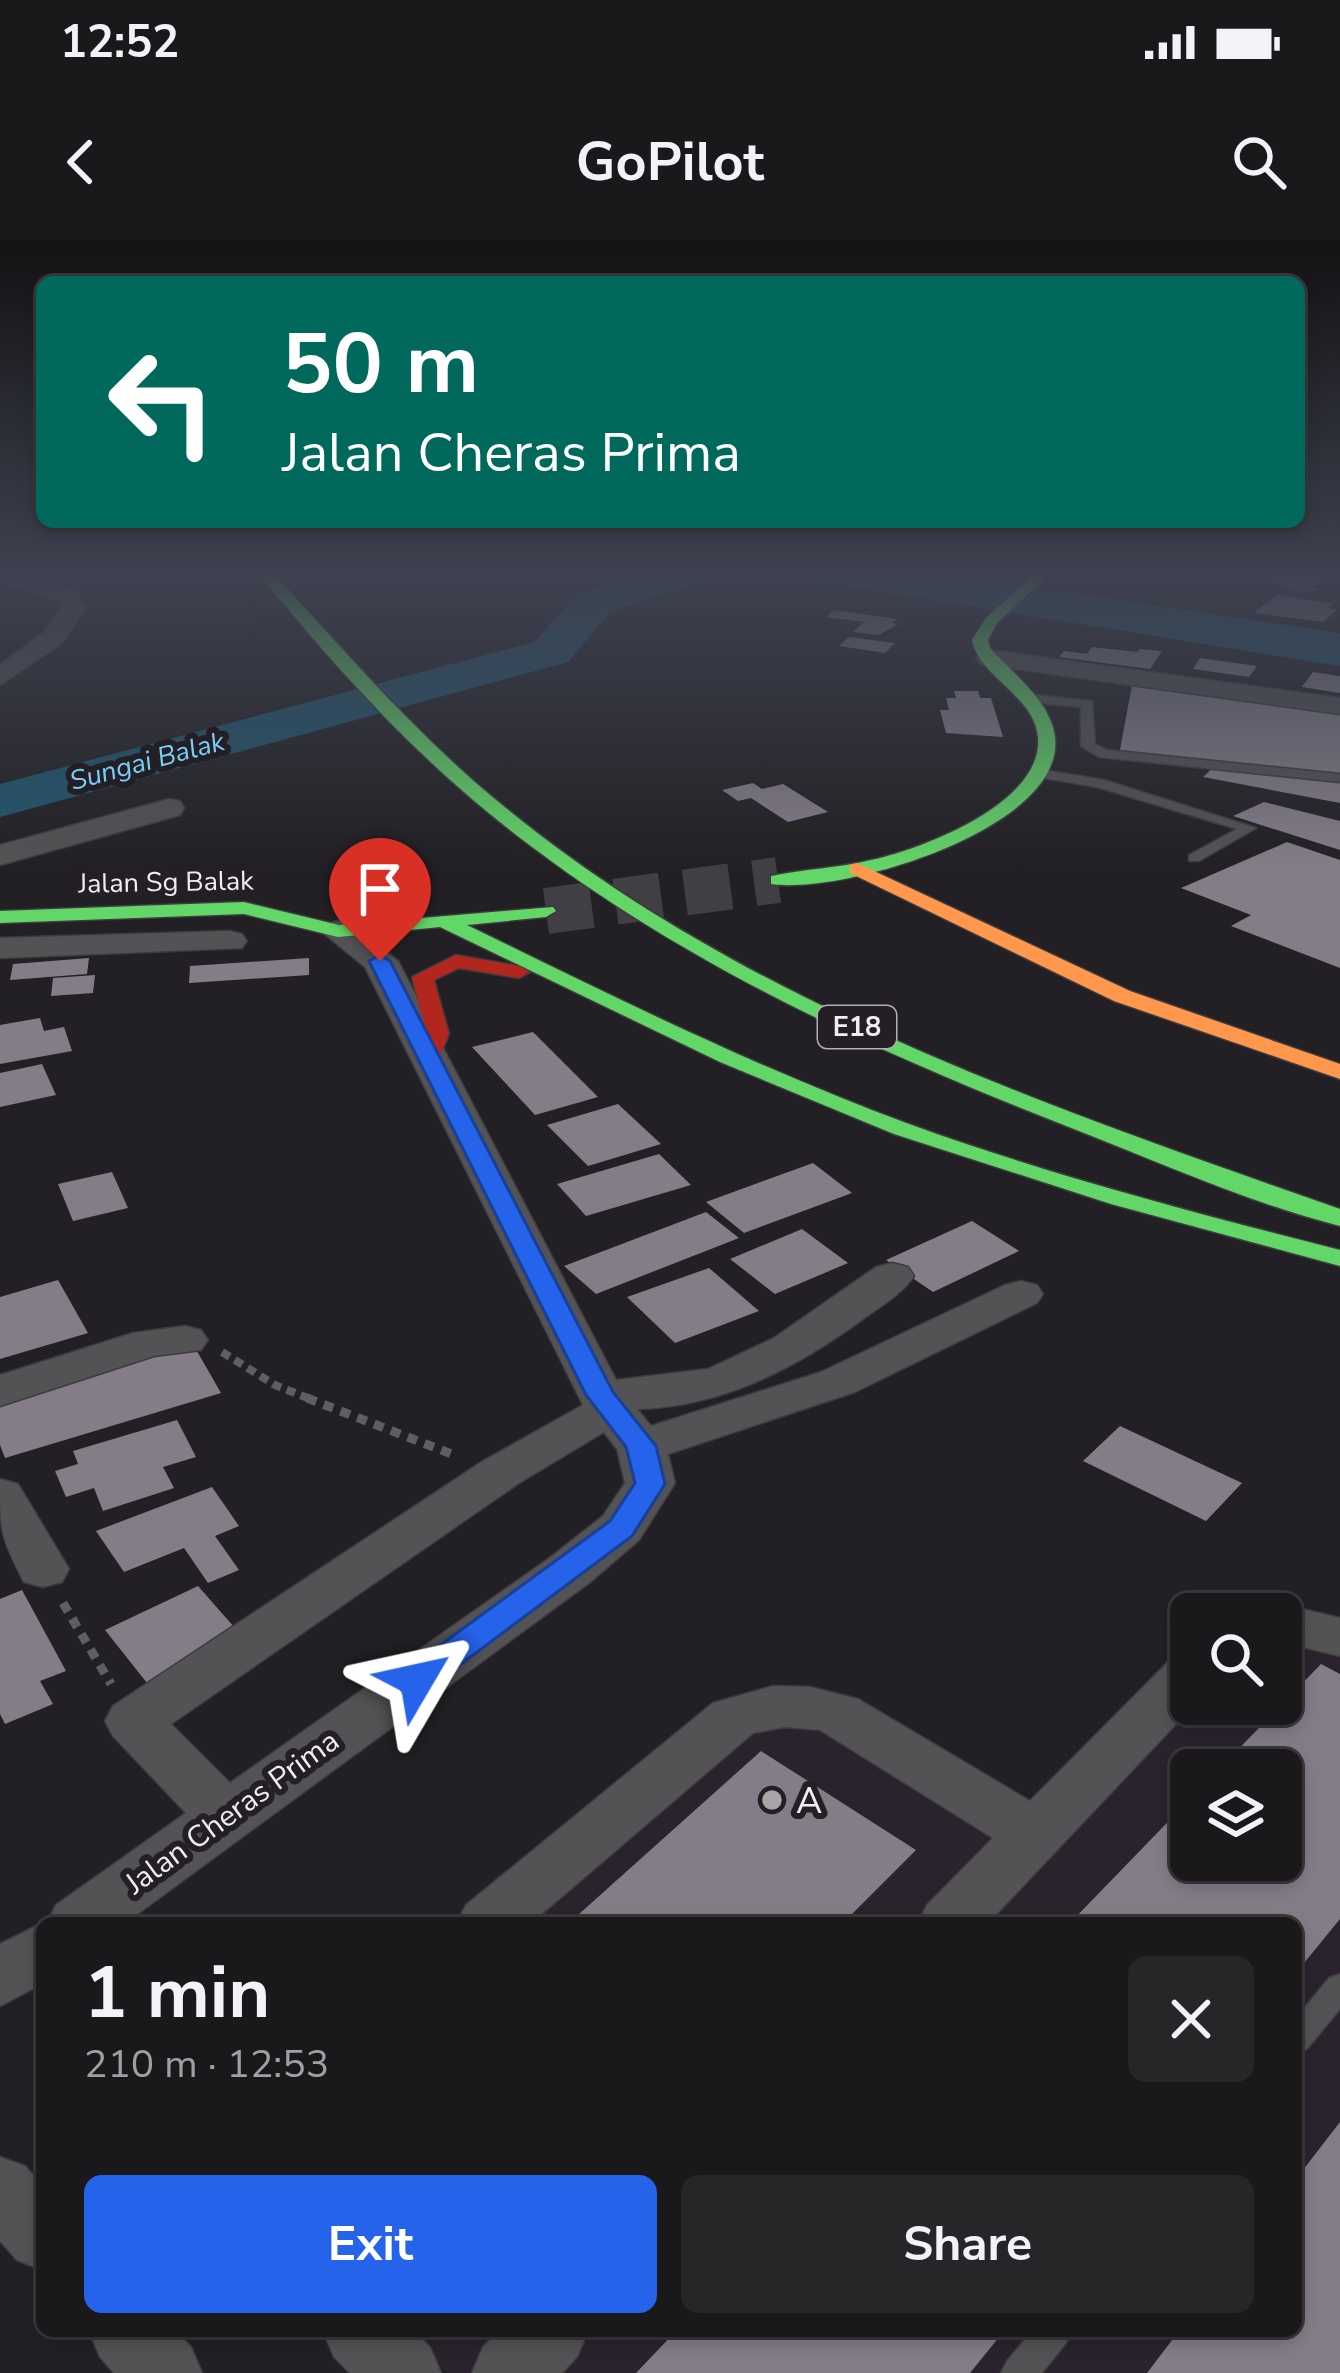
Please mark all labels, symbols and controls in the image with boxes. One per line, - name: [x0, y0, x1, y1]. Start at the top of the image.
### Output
- text: 12:52: [60, 12, 179, 73]
- text: GoPilot: [576, 125, 764, 199]
- icon: back: [48, 129, 114, 195]
- icon: search: [1226, 129, 1292, 195]
- text: 50 m: [282, 307, 479, 422]
- icon: left: [84, 324, 240, 480]
- text: Jalan Cheras Prima: [282, 416, 741, 490]
- water label: Sungai Balak: [66, 723, 230, 800]
- pin: [329, 838, 431, 961]
- icon: arrive: [347, 856, 413, 922]
- street label: Jalan Sg Balak: [77, 862, 254, 903]
- road number: E18: [818, 1006, 896, 1048]
- map controls: [1170, 1593, 1302, 1881]
- button: search: [1170, 1593, 1302, 1725]
- position arrow: [354, 1617, 480, 1743]
- street label: Jalan Cheras Prima: [116, 1721, 347, 1905]
- button: layers: [1170, 1749, 1302, 1881]
- place label: A: [796, 1777, 822, 1826]
- marker: A: [759, 1787, 785, 1813]
- text: 1 min: [84, 1944, 270, 2042]
- button: close: [1128, 1956, 1254, 2082]
- text: 210 m · 12:53: [84, 2038, 329, 2091]
- button: Exit: [84, 2175, 657, 2313]
- button: Share: [681, 2175, 1254, 2313]

